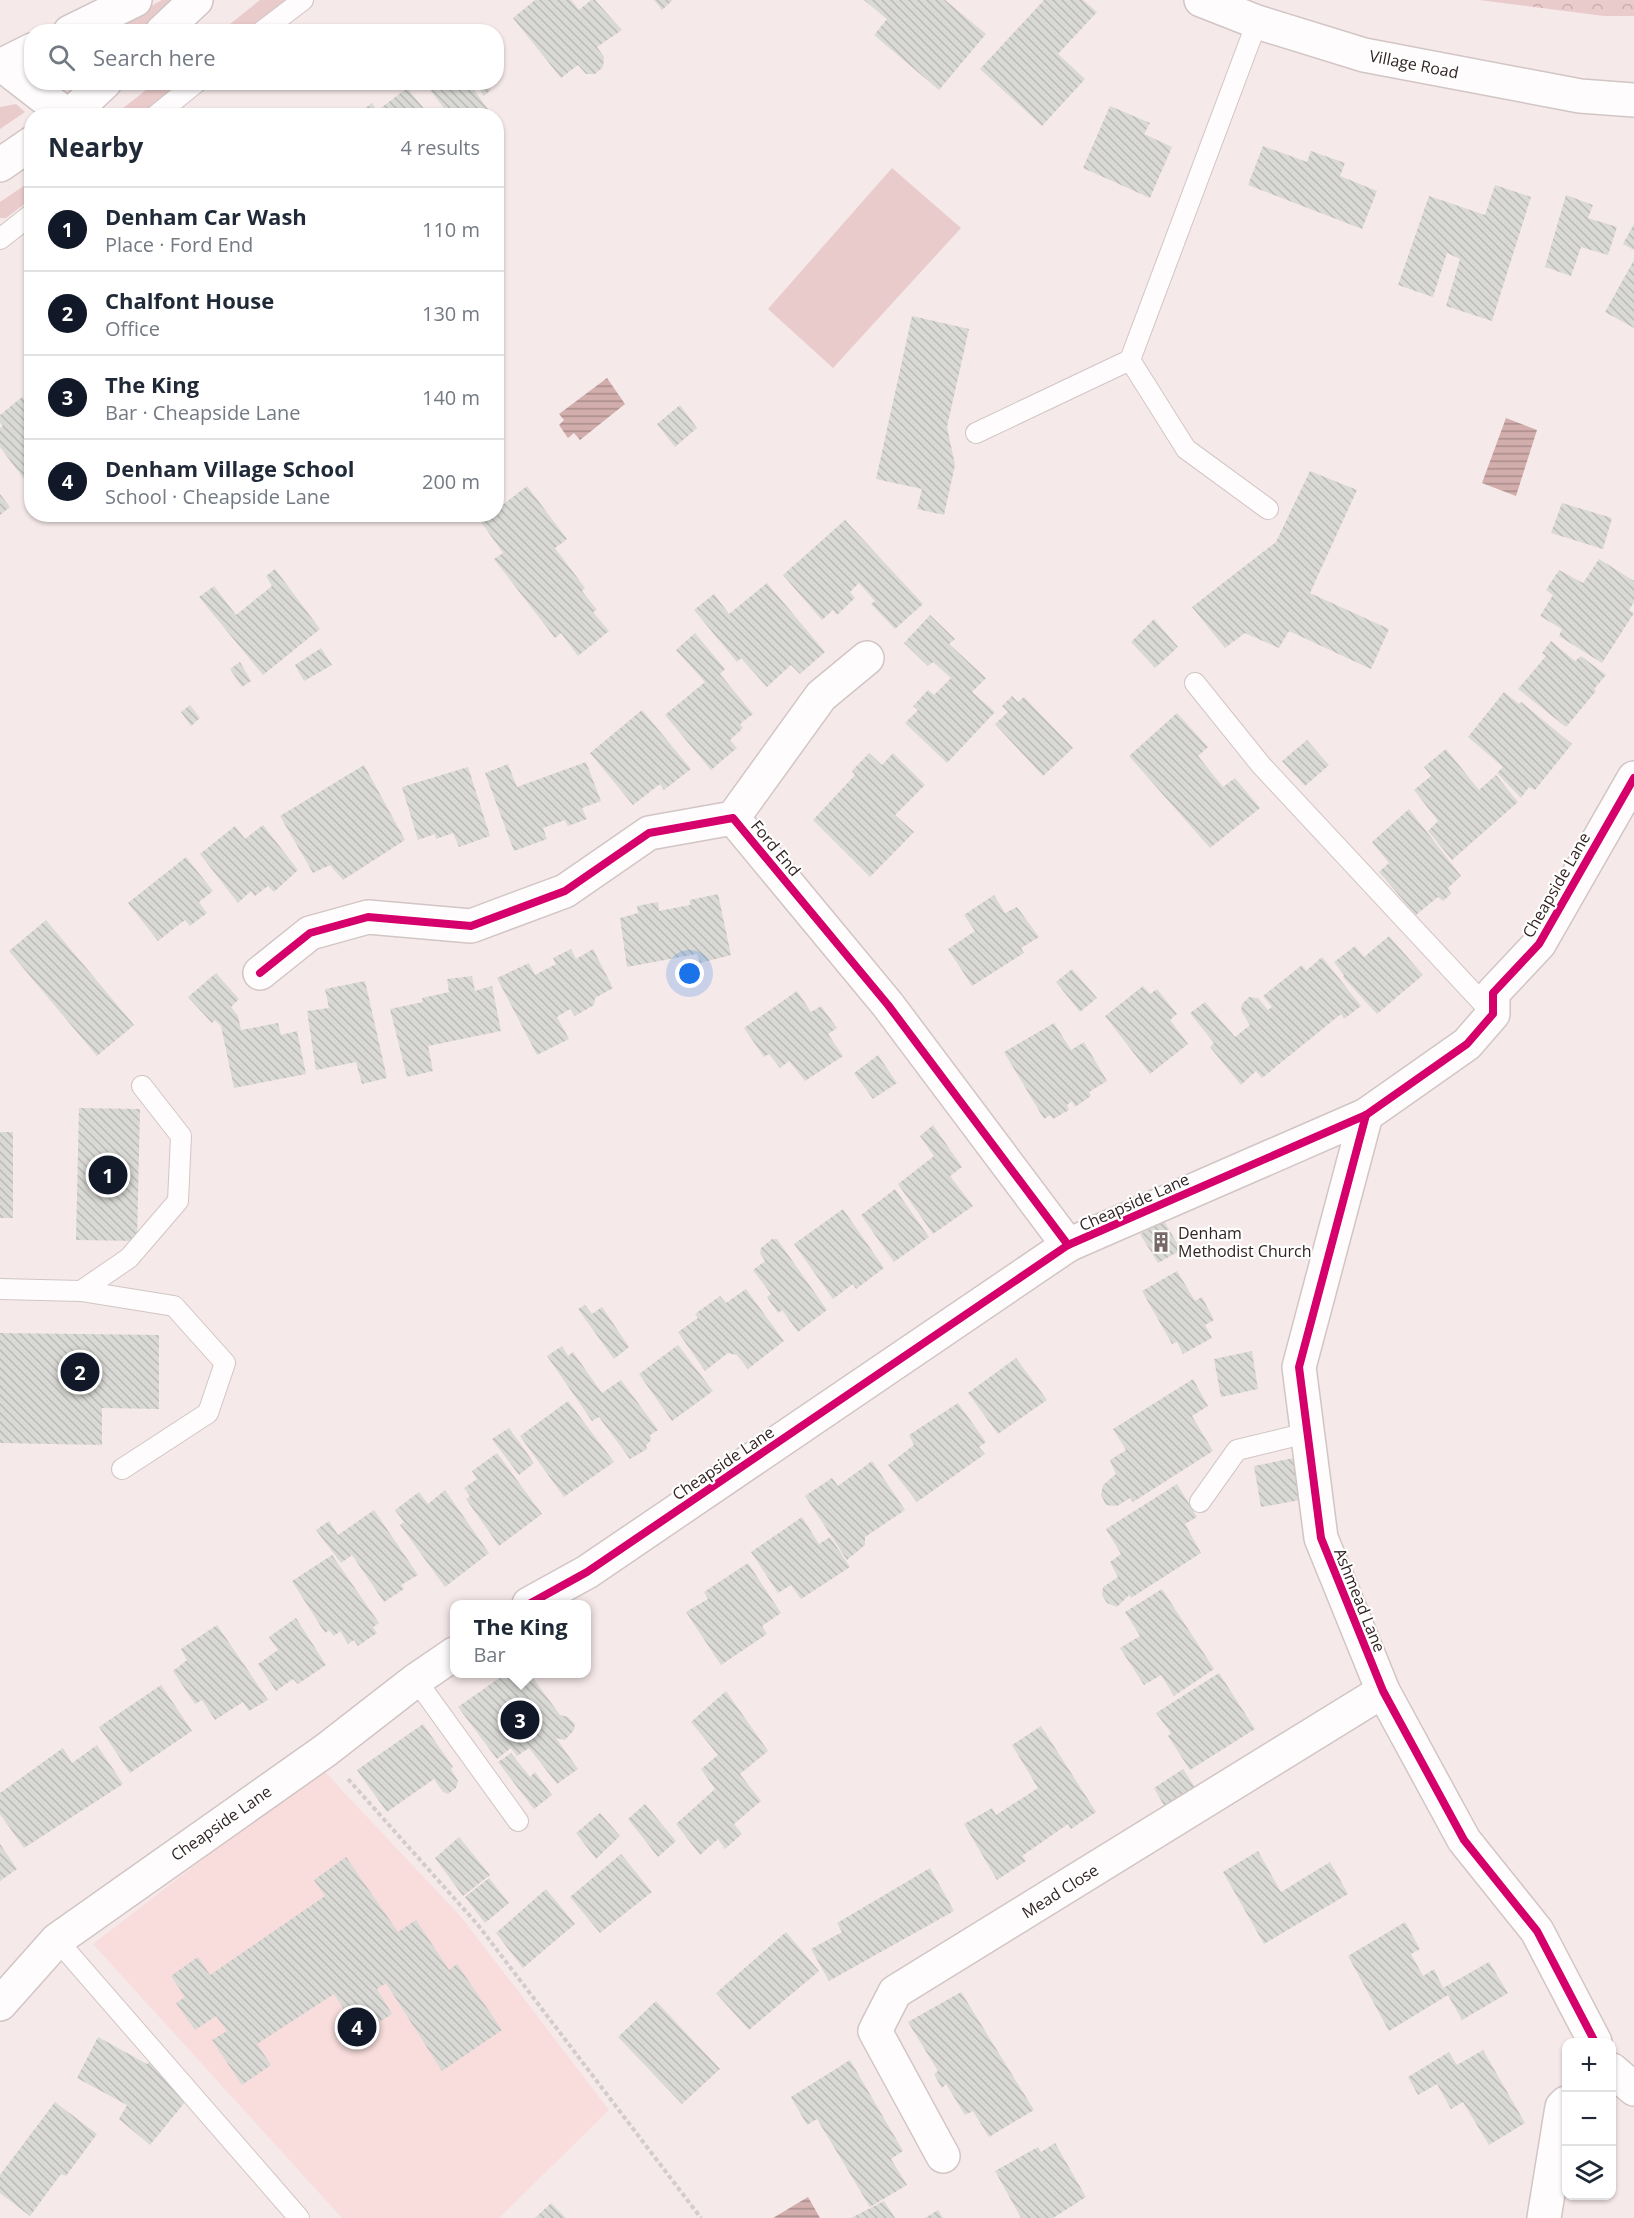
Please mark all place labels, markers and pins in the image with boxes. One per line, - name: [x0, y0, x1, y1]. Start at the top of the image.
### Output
- pin: 1: [88, 1152, 128, 1198]
- place label: Denham Methodist Church: [1178, 1222, 1312, 1262]
- building icon: Denham Methodist Church: [1149, 1230, 1173, 1254]
- pin: 2: [60, 1350, 100, 1394]
- pin: 3: [500, 1698, 540, 1742]
- pin: 4: [338, 2004, 376, 2050]

